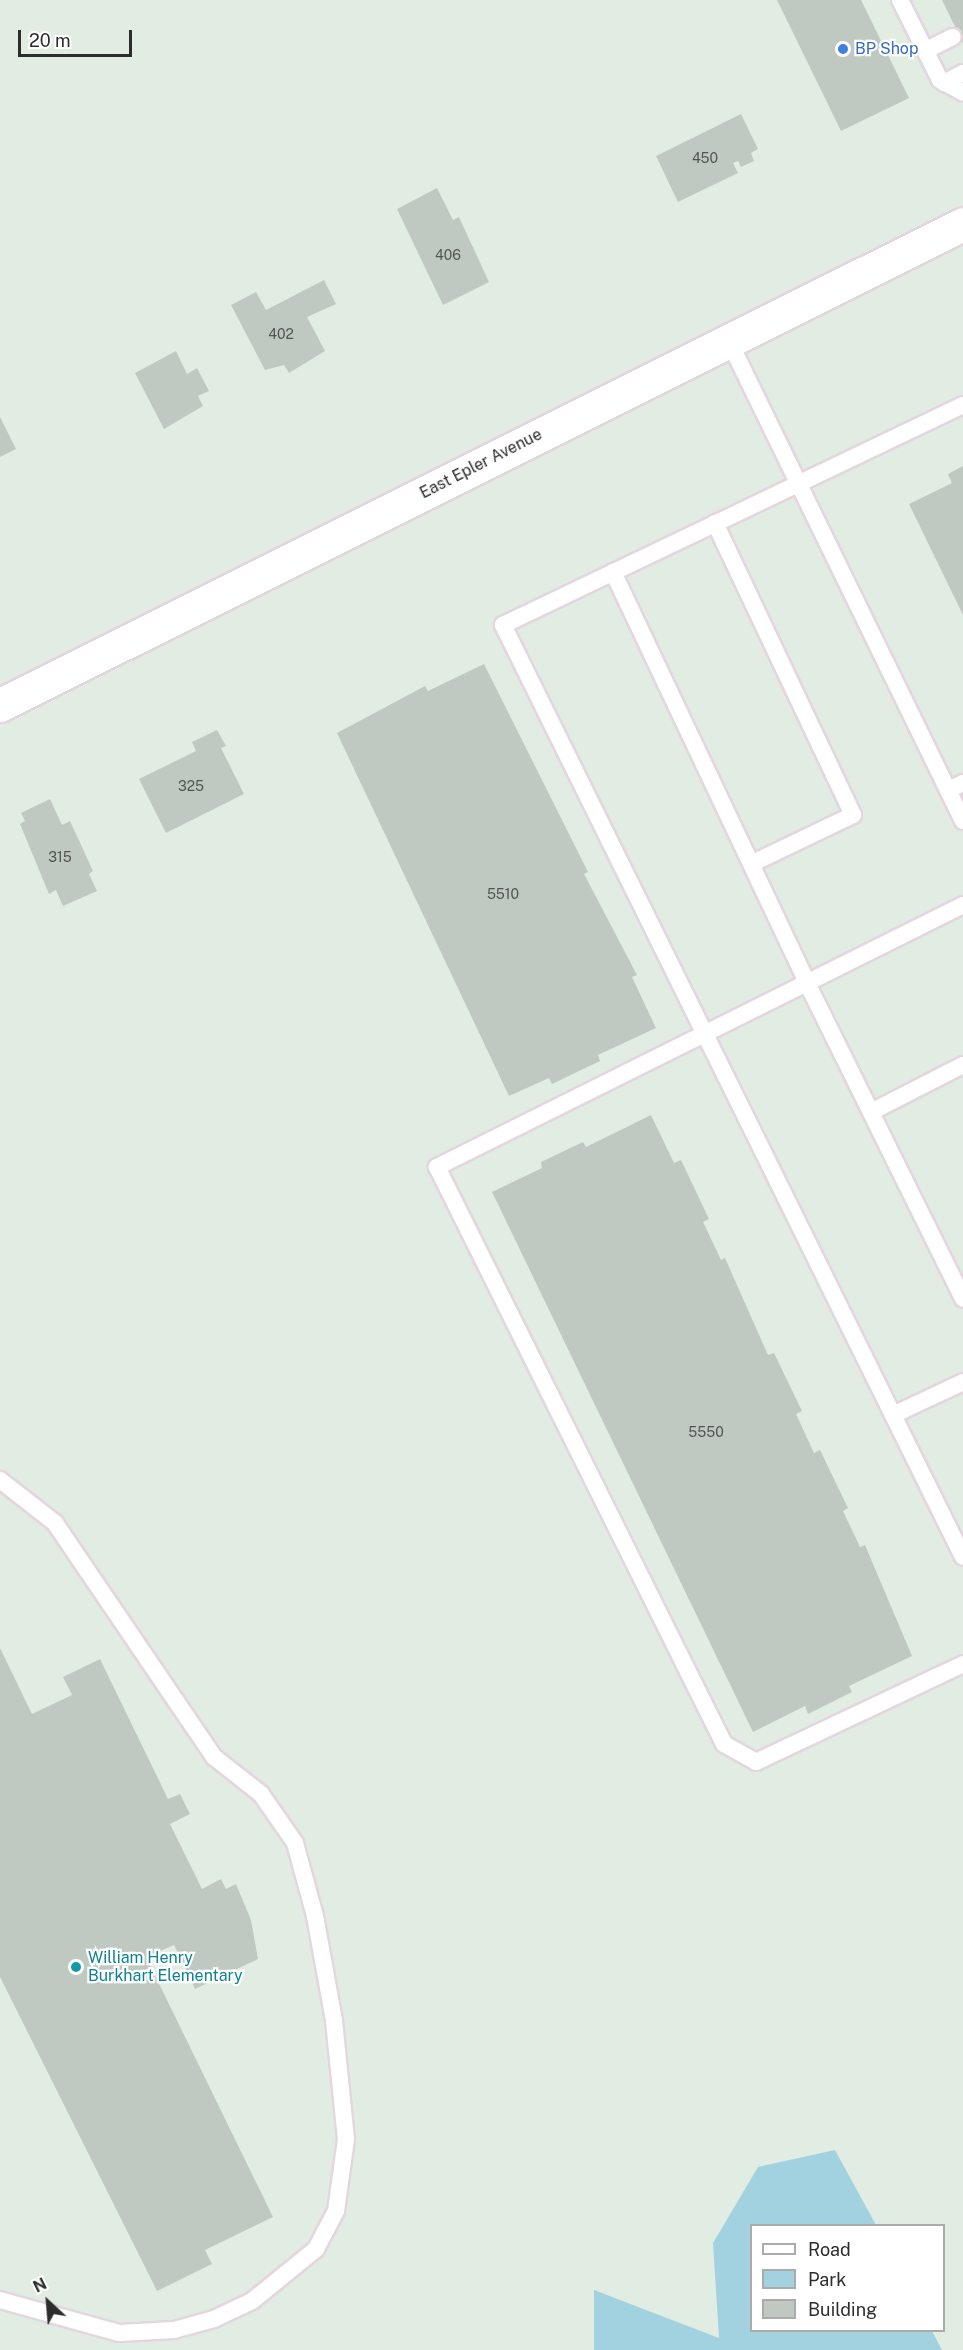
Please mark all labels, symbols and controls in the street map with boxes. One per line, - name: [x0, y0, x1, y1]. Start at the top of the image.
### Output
- scale bar: [21, 18, 135, 56]
- text: 20 m: [29, 30, 71, 51]
- place label: BP Shop: [855, 39, 918, 59]
- marker: BP Shop: [836, 42, 850, 56]
- house number: 450: [692, 150, 718, 166]
- house number: 406: [435, 247, 461, 263]
- house number: 402: [268, 326, 294, 342]
- street label: East Epler Avenue: [417, 425, 545, 503]
- house number: 325: [178, 778, 204, 794]
- house number: 315: [48, 849, 72, 865]
- house number: 5510: [487, 886, 519, 902]
- house number: 5550: [688, 1424, 724, 1440]
- place label: William Henry Burkhart Elementary: [88, 1948, 243, 1986]
- marker: William Henry Burkhart Elementary: [69, 1960, 83, 1974]
- legend: [750, 2224, 945, 2332]
- text: Road: [808, 2239, 851, 2260]
- text: Park: [808, 2269, 846, 2290]
- north arrow: [18, 2272, 78, 2332]
- text: N: [30, 2274, 50, 2297]
- text: Building: [808, 2299, 877, 2320]

